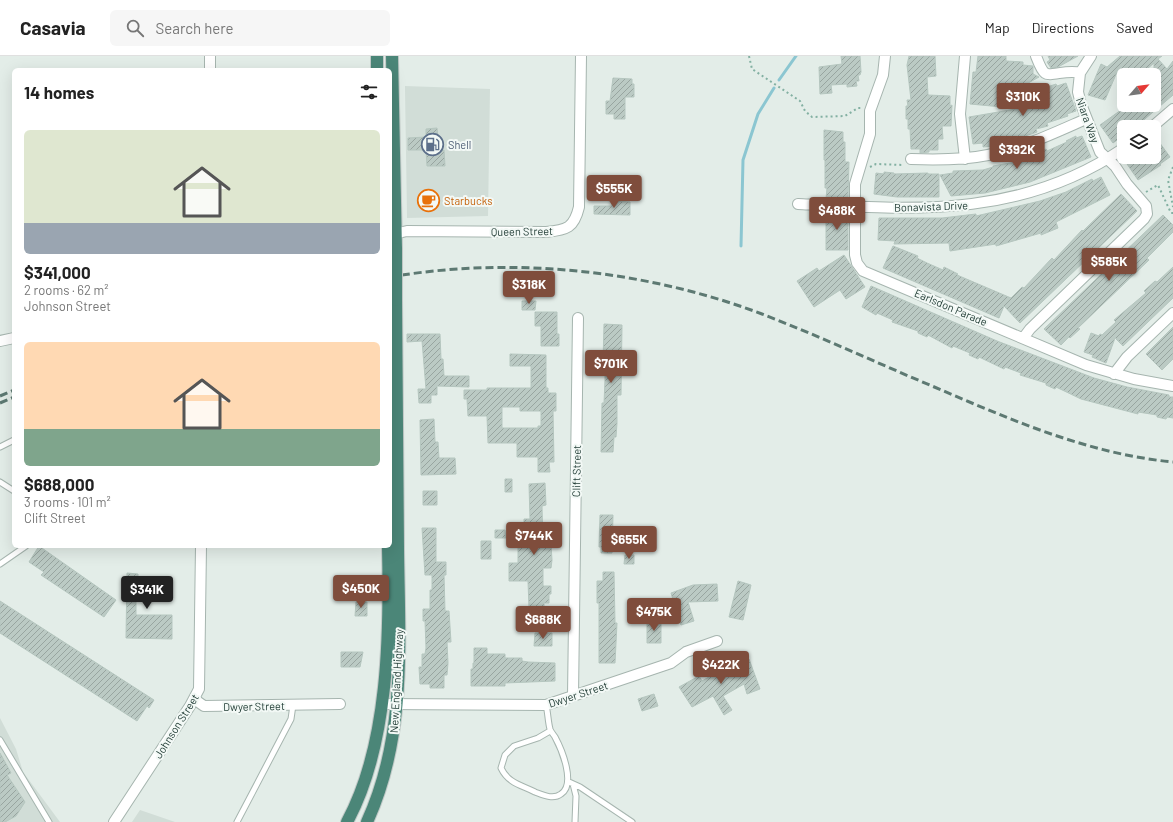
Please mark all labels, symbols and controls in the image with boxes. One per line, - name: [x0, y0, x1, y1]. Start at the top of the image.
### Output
- search box: [110, 10, 390, 46]
- text: Casavia: [20, 16, 86, 39]
- icon: search: [124, 17, 146, 39]
- text: Search here: [156, 19, 234, 37]
- text: Map: [985, 19, 1010, 36]
- text: Directions: [1032, 19, 1094, 36]
- text: Saved: [1116, 19, 1153, 36]
- north arrow: [1117, 68, 1161, 112]
- map controls: [1117, 68, 1161, 164]
- icon: filters: [358, 81, 380, 103]
- text: 14 homes: [24, 82, 94, 102]
- pin: $310K: [995, 83, 1051, 117]
- text: $310K: [1006, 88, 1040, 104]
- street label: Niara Way: [1074, 95, 1102, 145]
- button: layers: [1117, 120, 1161, 164]
- fuel station icon: Shell: [420, 131, 446, 157]
- pin: $392K: [989, 136, 1045, 170]
- place label: Shell: [448, 138, 471, 151]
- text: $392K: [999, 141, 1035, 157]
- icon: home: [166, 156, 238, 228]
- pin: $555K: [586, 175, 642, 209]
- text: $555K: [596, 180, 632, 196]
- cafe icon: Starbucks: [416, 187, 442, 213]
- place label: Starbucks: [444, 194, 492, 207]
- pin: $488K: [809, 197, 865, 231]
- street label: Bonavista Drive: [894, 198, 968, 214]
- text: $488K: [818, 202, 856, 218]
- street label: Queen Street: [491, 224, 553, 238]
- pin: $585K: [1081, 248, 1137, 282]
- text: $585K: [1091, 253, 1127, 269]
- text: $341,000: [24, 262, 91, 282]
- pin: $318K: [501, 271, 557, 305]
- text: $318K: [512, 276, 546, 292]
- text: 2 rooms · 62 m²: [24, 282, 109, 298]
- street label: Earlsdon Parade: [913, 286, 989, 328]
- text: Johnson Street: [24, 298, 111, 314]
- pin: $701K: [583, 350, 639, 384]
- text: $701K: [594, 355, 628, 371]
- icon: home: [166, 368, 238, 440]
- street label: Clift Street: [569, 445, 583, 497]
- text: $688,000: [24, 474, 94, 494]
- text: 3 rooms · 101 m²: [24, 494, 111, 510]
- text: Clift Street: [24, 510, 86, 526]
- pin: $744K: [506, 522, 562, 556]
- pin: $655K: [601, 526, 657, 560]
- text: $744K: [515, 527, 553, 543]
- text: $655K: [611, 531, 647, 547]
- pin: $450K: [333, 575, 389, 609]
- pin: $341K: [119, 576, 175, 610]
- text: $450K: [342, 580, 380, 596]
- text: $341K: [130, 581, 164, 597]
- pin: $475K: [626, 598, 682, 632]
- text: $475K: [636, 603, 672, 619]
- pin: $688K: [515, 606, 571, 640]
- text: $688K: [525, 611, 561, 627]
- street label: New England Highway: [387, 629, 405, 733]
- pin: $422K: [693, 651, 749, 685]
- text: $422K: [702, 656, 740, 672]
- street label: Dwyer Street: [547, 678, 609, 710]
- street label: Johnson Street: [151, 691, 201, 761]
- street label: Dwyer Street: [223, 699, 285, 713]

